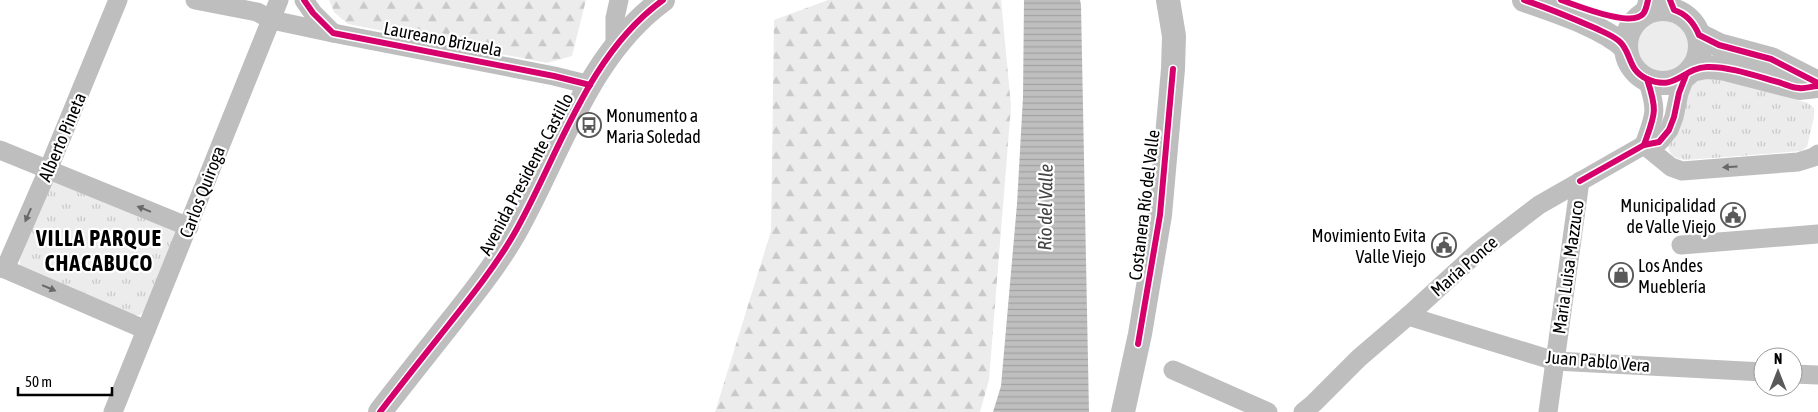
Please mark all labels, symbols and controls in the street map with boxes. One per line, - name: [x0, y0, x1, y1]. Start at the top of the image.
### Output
- street label: Laureano Brizuela: [382, 17, 504, 61]
- street label: Alberto Pineta: [34, 89, 90, 185]
- street label: Avenida Presidente Castillo: [474, 89, 578, 259]
- place label: Monumento a Maria Soledad: [606, 105, 701, 147]
- bus stop icon: Monumento a Maria Soledad: [576, 112, 602, 138]
- street label: Costanera Río del Valle: [1124, 129, 1164, 281]
- street label: Carlos Quiroga: [175, 143, 229, 241]
- water label: Río del Valle: [1033, 163, 1057, 251]
- one-way arrow: [1721, 164, 1737, 172]
- place label: Municipalidad de Valle Viejo: [1620, 195, 1716, 237]
- street label: Maria Luisa Mazzuco: [1548, 199, 1588, 335]
- public building icon: Municipalidad de Valle Viejo: [1720, 202, 1746, 228]
- one-way arrow: [137, 204, 151, 212]
- one-way arrow: [24, 208, 32, 222]
- district label: VILLA PARQUE CHACABUCO: [35, 225, 162, 276]
- place label: Movimiento Evita Valle Viejo: [1311, 225, 1426, 267]
- street label: María Ponce: [1426, 231, 1502, 301]
- public building icon: Movimiento Evita Valle Viejo: [1431, 232, 1457, 258]
- place label: Los Andes Mueblería: [1638, 255, 1706, 297]
- shop icon: Los Andes Mueblería: [1608, 262, 1634, 288]
- one-way arrow: [42, 284, 57, 292]
- street label: Juan Pablo Vera: [1545, 346, 1651, 376]
- north arrow: [1753, 347, 1803, 397]
- text: N: [1774, 351, 1782, 367]
- scale bar: [18, 364, 111, 396]
- text: 50 m: [25, 373, 52, 390]

